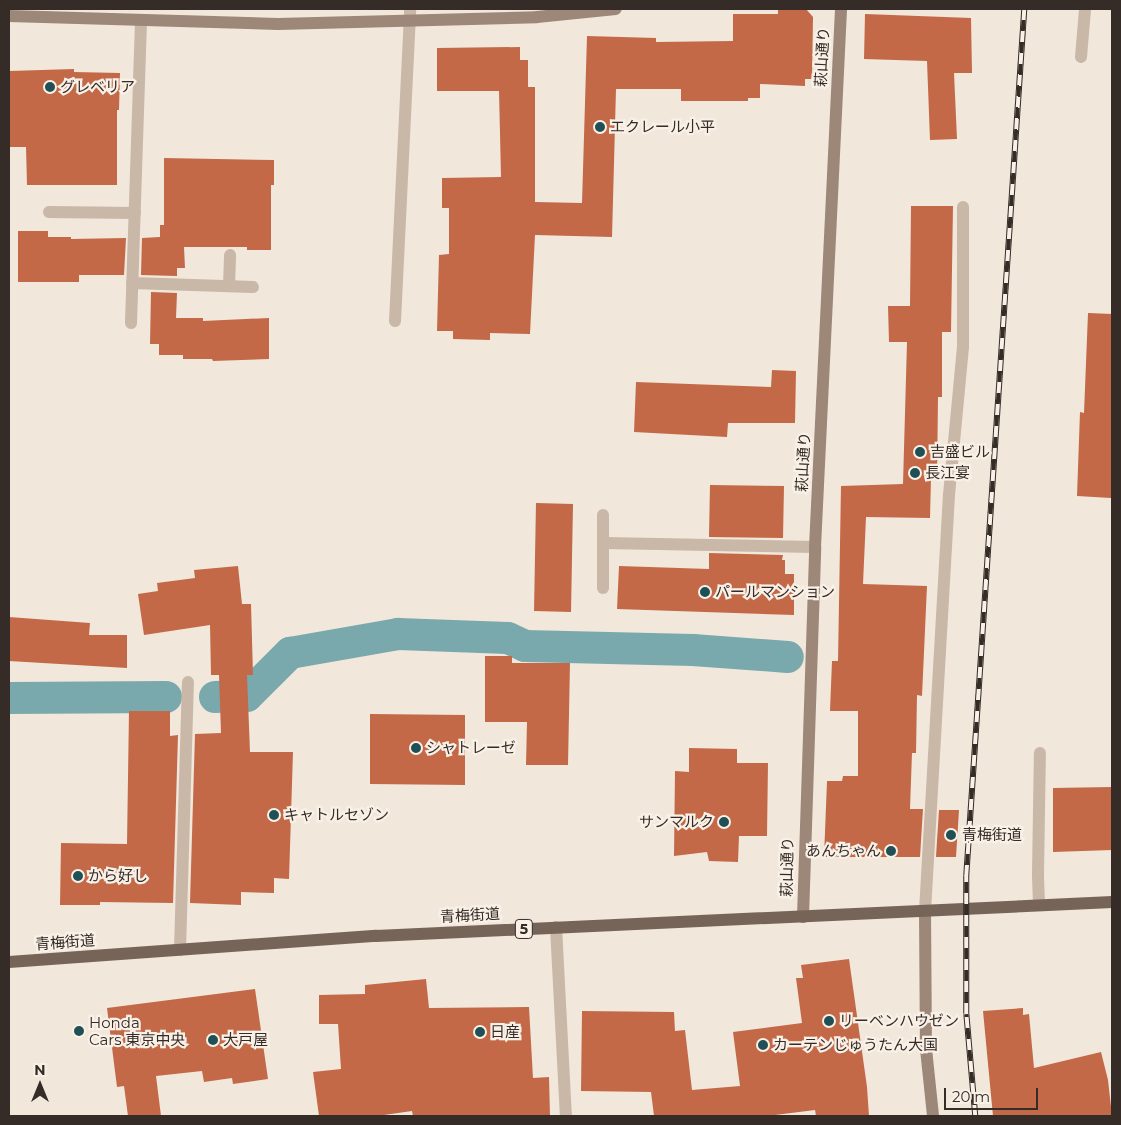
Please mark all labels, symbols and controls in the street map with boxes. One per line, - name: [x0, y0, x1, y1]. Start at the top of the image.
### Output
- street label: 萩山通り: [811, 27, 833, 87]
- place label: グレベリア: [60, 78, 135, 96]
- marker: グレベリア: [44, 81, 56, 93]
- place label: エクレール小平: [610, 118, 715, 136]
- marker: エクレール小平: [594, 121, 606, 133]
- street label: 萩山通り: [792, 432, 814, 492]
- place label: 吉盛ビル: [930, 443, 990, 461]
- marker: 吉盛ビル: [914, 446, 926, 458]
- place label: 長江宴: [925, 464, 970, 482]
- marker: 長江宴: [909, 467, 921, 479]
- place label: パールマンション: [715, 583, 835, 601]
- marker: パールマンション: [699, 586, 711, 598]
- place label: シャトレーゼ: [426, 739, 516, 757]
- marker: シャトレーゼ: [410, 742, 422, 754]
- place label: キャトルセゾン: [284, 806, 389, 824]
- marker: キャトルセゾン: [268, 809, 280, 821]
- place label: サンマルク: [639, 813, 714, 831]
- marker: サンマルク: [718, 816, 730, 828]
- place label: 青梅街道: [962, 826, 1022, 844]
- marker: 青梅街道: [944, 828, 958, 842]
- street label: 萩山通り: [777, 837, 797, 897]
- place label: あんちゃん: [806, 842, 881, 860]
- marker: あんちゃん: [885, 845, 897, 857]
- place label: から好し: [88, 867, 148, 885]
- marker: から好し: [72, 870, 84, 882]
- street label: 青梅街道: [440, 904, 500, 926]
- road number: 5: [514, 918, 534, 941]
- street label: 青梅街道: [34, 931, 96, 953]
- place label: リーベンハウゼン: [839, 1012, 959, 1030]
- place label: Honda Cars 東京中央: [89, 1013, 186, 1048]
- marker: リーベンハウゼン: [823, 1015, 835, 1027]
- place label: 日産: [490, 1023, 520, 1041]
- marker: Honda Cars 東京中央: [73, 1025, 85, 1037]
- marker: 日産: [474, 1026, 486, 1038]
- place label: 大戸屋: [223, 1031, 268, 1049]
- marker: 大戸屋: [207, 1034, 219, 1046]
- place label: カーテンじゅうたん大国: [773, 1036, 938, 1054]
- marker: カーテンじゅうたん大国: [757, 1039, 769, 1051]
- north arrow: [15, 1060, 65, 1110]
- text: N: [34, 1061, 46, 1079]
- scale bar: [946, 1078, 1040, 1110]
- text: 20 m: [952, 1087, 990, 1106]

